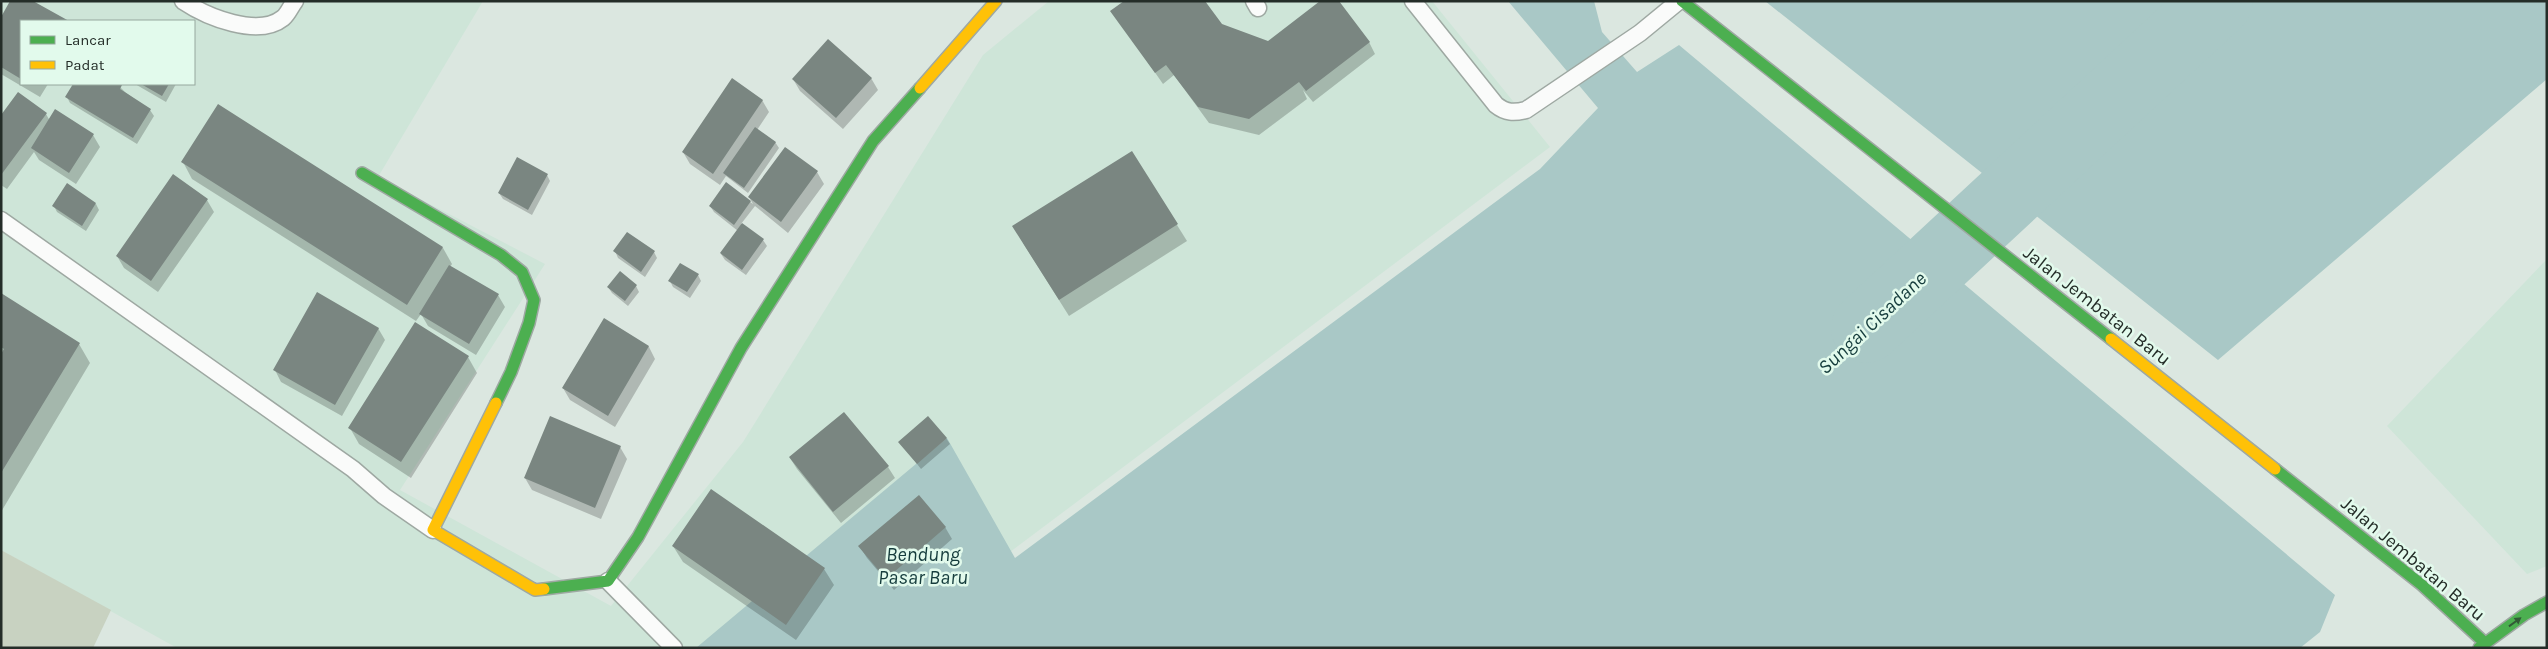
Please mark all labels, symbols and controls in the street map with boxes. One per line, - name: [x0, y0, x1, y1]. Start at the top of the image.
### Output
- legend: [20, 20, 195, 85]
- text: Lancar: [65, 31, 111, 49]
- text: Padat: [65, 56, 105, 74]
- street label: Jalan Jembatan Baru: [2019, 242, 2175, 370]
- water label: Sungai Cisadane: [1813, 267, 1931, 379]
- street label: Jalan Jembatan Baru: [2337, 492, 2489, 626]
- water label: Bendung Pasar Baru: [878, 543, 968, 589]
- one-way arrow: [2508, 616, 2521, 627]

